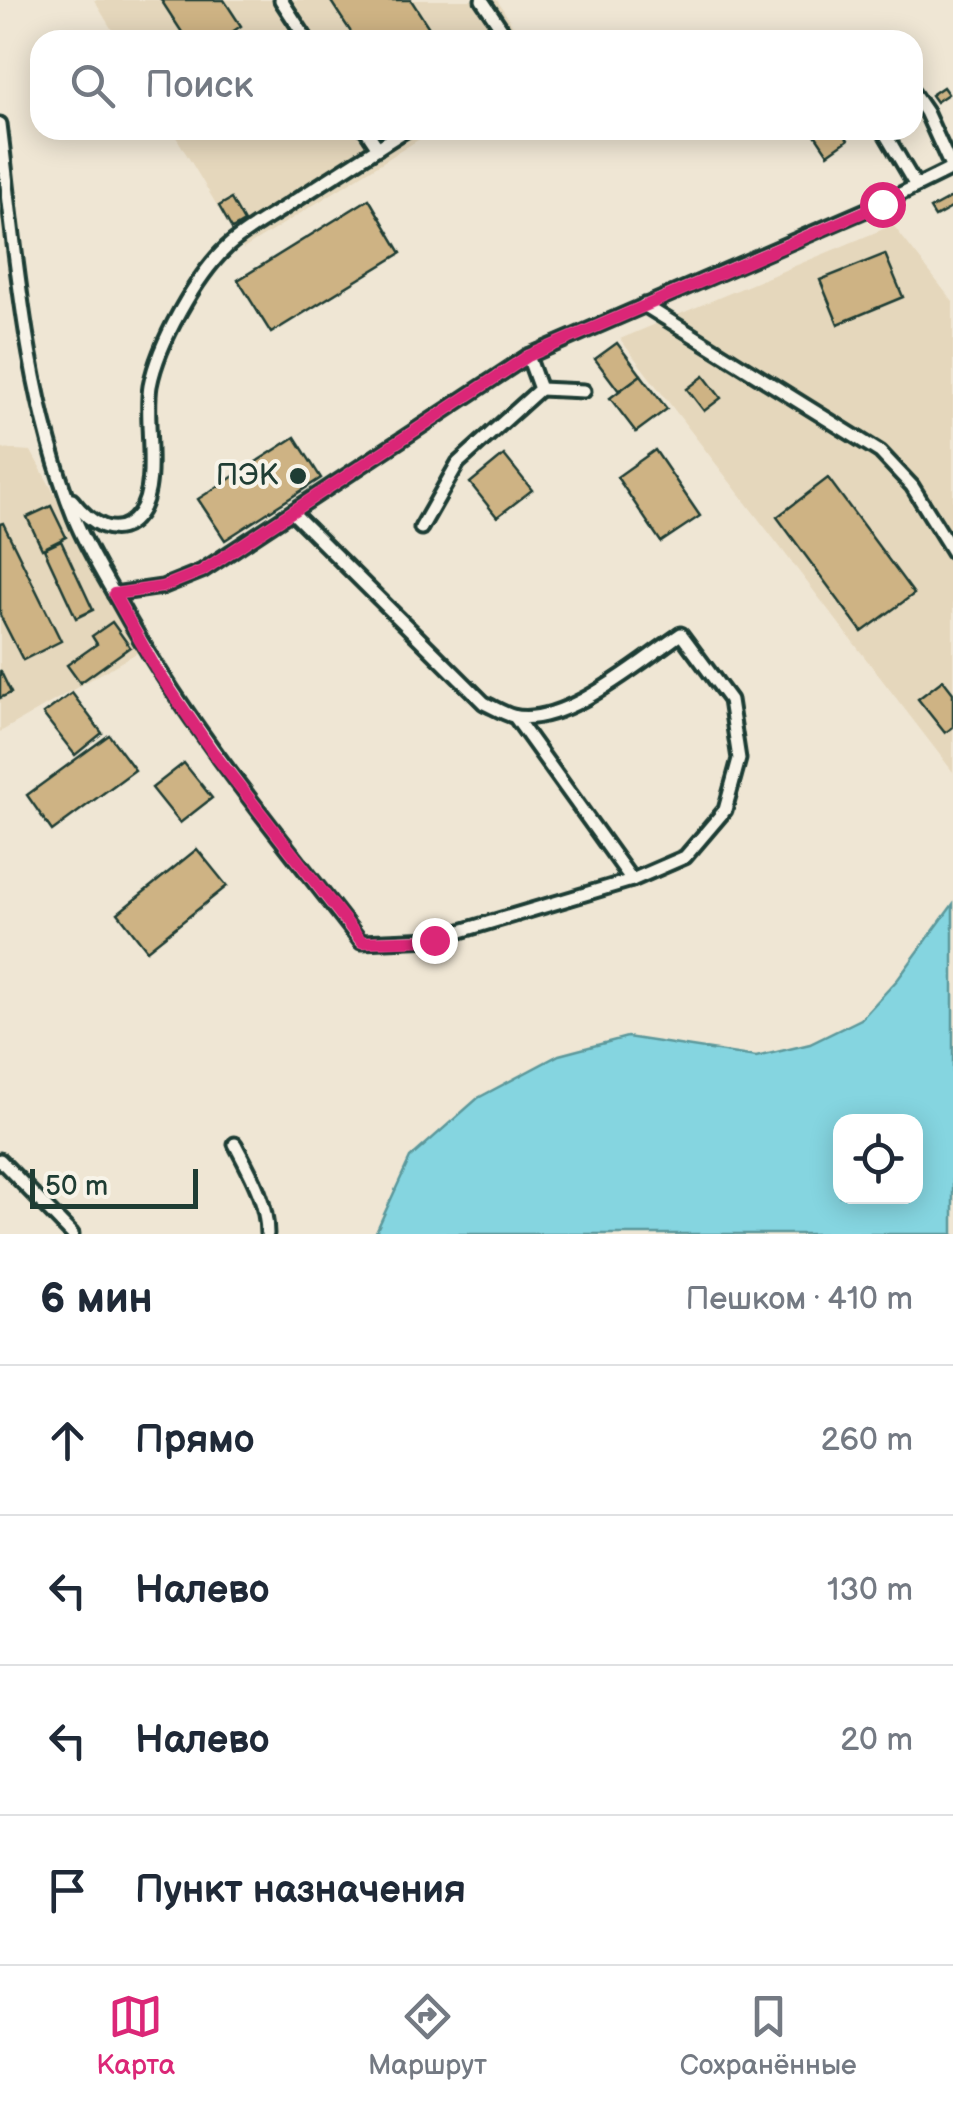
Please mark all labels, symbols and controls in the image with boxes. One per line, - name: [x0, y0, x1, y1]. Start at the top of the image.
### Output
- search box: [30, 30, 923, 140]
- icon: search: [65, 58, 120, 113]
- text: Поиск: [145, 63, 253, 108]
- route start: [860, 182, 906, 228]
- place label: ПЭК: [216, 458, 279, 494]
- marker: ПЭК: [287, 465, 309, 487]
- route end: [412, 918, 458, 964]
- map controls: [833, 1114, 923, 1204]
- button: locate: [833, 1114, 923, 1204]
- scale bar: [30, 1164, 198, 1208]
- text: 50 m: [45, 1170, 108, 1203]
- text: 6 мин: [40, 1274, 153, 1325]
- text: Пешком · 410 m: [686, 1280, 913, 1319]
- icon: ahead: [40, 1413, 95, 1468]
- text: Прямо: [135, 1418, 254, 1463]
- text: 260 m: [821, 1421, 913, 1460]
- icon: left: [40, 1563, 95, 1618]
- text: Налево: [135, 1568, 270, 1613]
- text: 130 m: [827, 1571, 913, 1610]
- icon: left: [40, 1713, 95, 1768]
- text: Налево: [135, 1718, 270, 1763]
- text: 20 m: [840, 1721, 913, 1760]
- icon: arrive: [40, 1863, 95, 1918]
- text: Пункт назначения: [135, 1868, 466, 1913]
- tab: Карта: [96, 1989, 175, 2082]
- tab: Маршрут: [368, 1989, 487, 2082]
- tab: Сохранённые: [680, 1989, 857, 2082]

